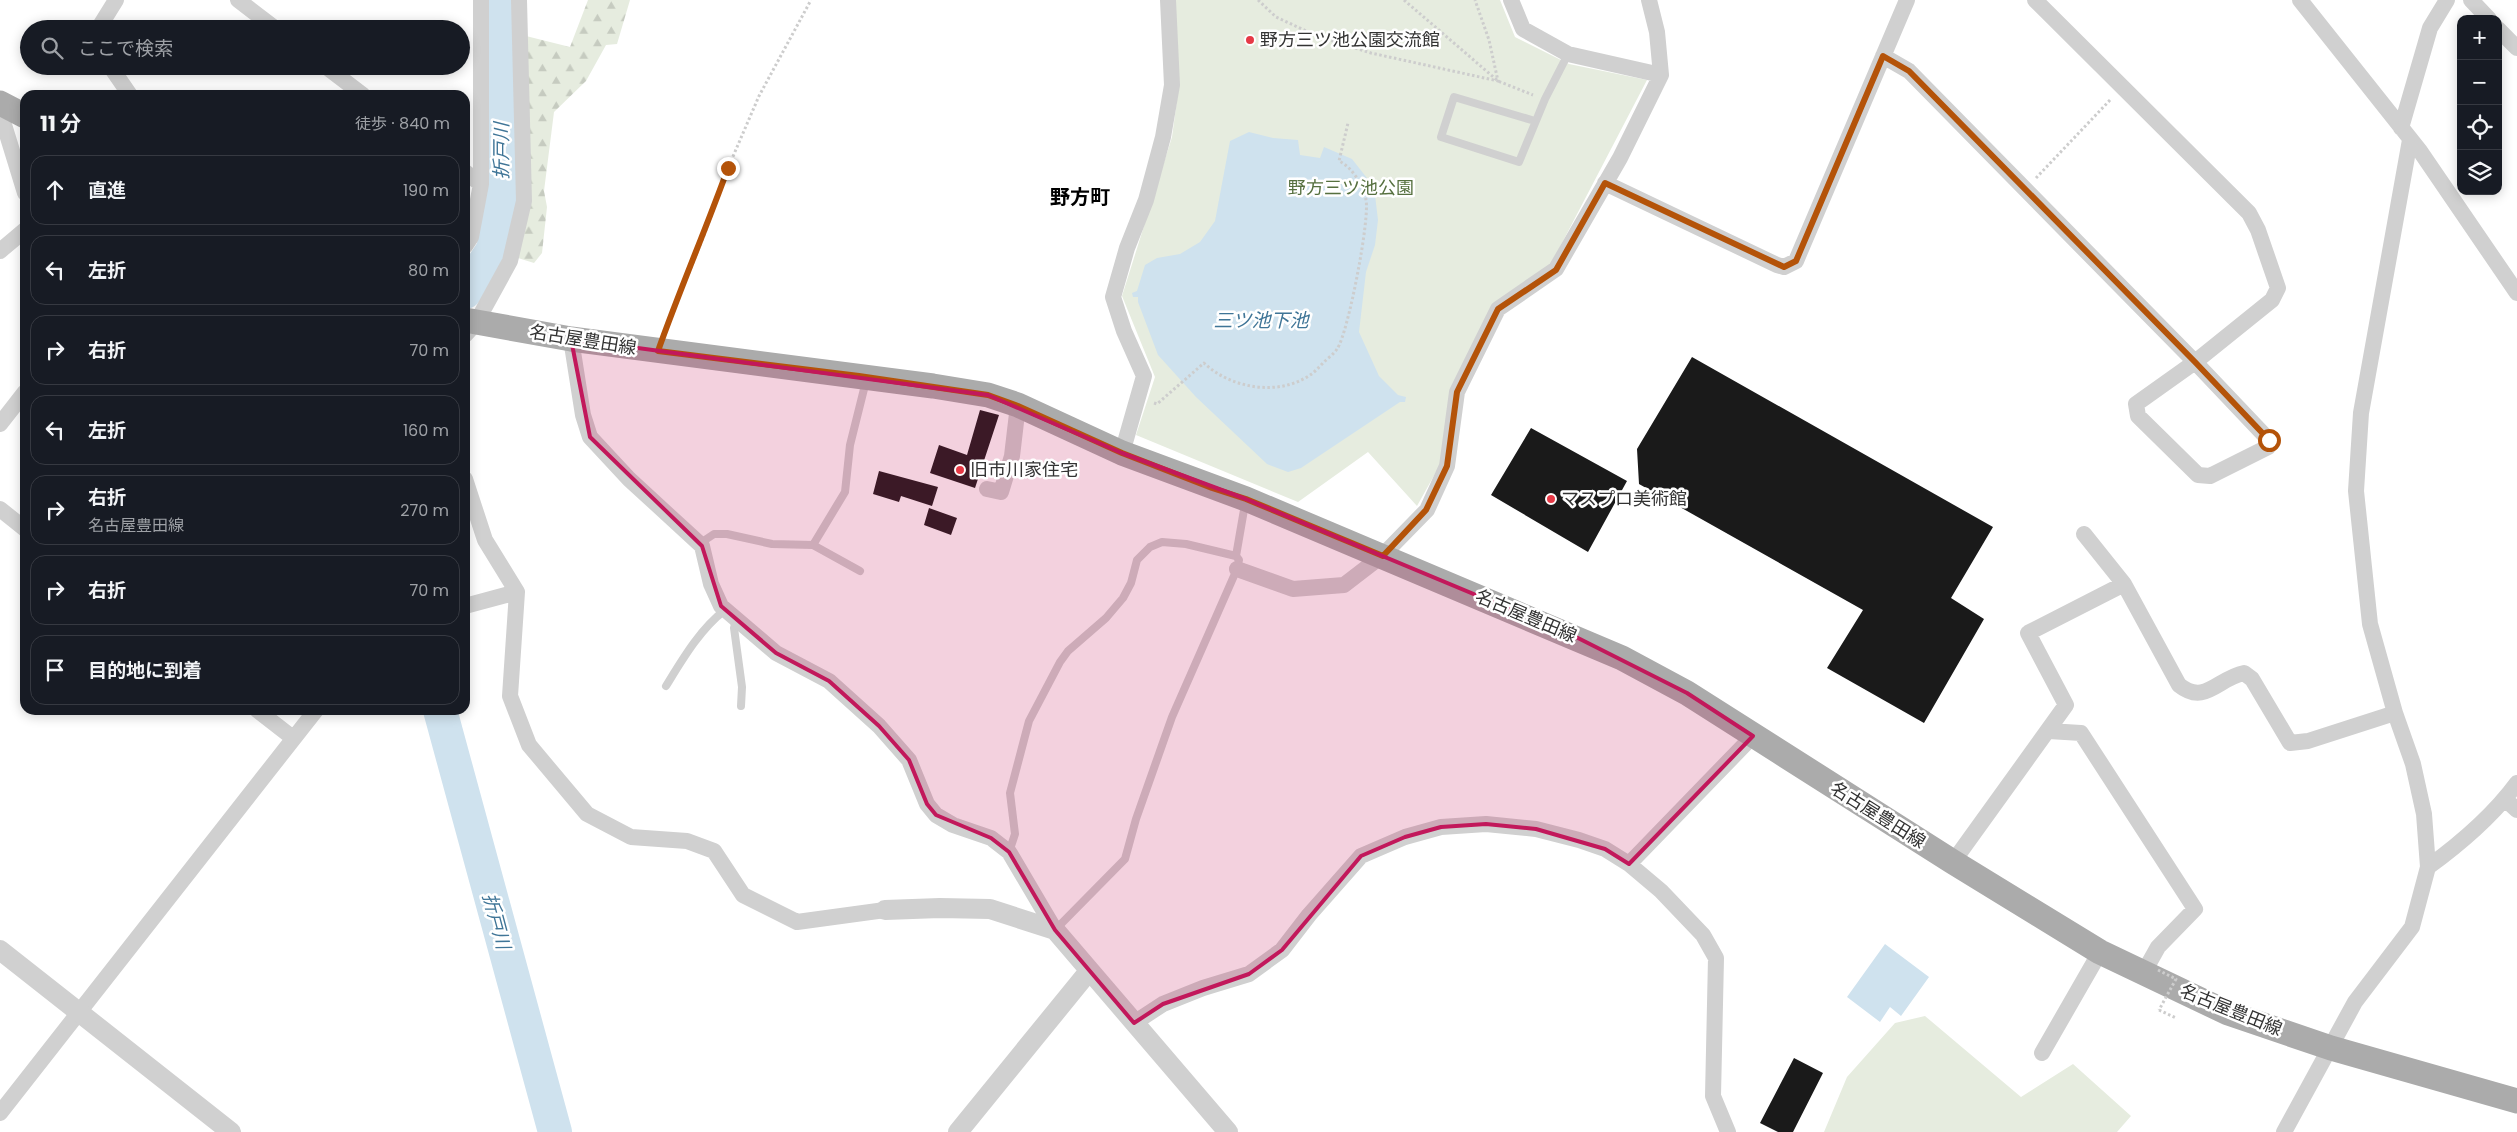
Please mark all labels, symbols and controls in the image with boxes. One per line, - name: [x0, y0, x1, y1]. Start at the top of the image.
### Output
- map controls: [2457, 15, 2502, 195]
- button: +: [2457, 15, 2502, 60]
- search box: [20, 20, 470, 75]
- place label: 野方三ツ池公園交流館: [1260, 27, 1440, 52]
- icon: search: [38, 34, 66, 62]
- marker: 野方三ツ池公園交流館: [1244, 34, 1256, 46]
- text: ここで検索: [78, 35, 173, 62]
- button: −: [2457, 60, 2502, 105]
- button: locate: [2457, 105, 2502, 150]
- text: 11 分: [40, 109, 81, 138]
- text: 徒歩 · 840 m: [355, 112, 450, 135]
- water label: 折戸川: [488, 121, 515, 180]
- button: layers: [2457, 150, 2502, 195]
- route end: [717, 157, 740, 180]
- park label: 野方三ツ池公園: [1288, 175, 1414, 200]
- icon: ahead: [41, 176, 69, 204]
- text: 直進: [88, 177, 126, 204]
- text: 190 m: [403, 179, 449, 202]
- district label: 野方町: [1050, 183, 1110, 211]
- icon: left: [41, 256, 69, 284]
- text: 左折: [88, 257, 126, 284]
- text: 80 m: [408, 259, 449, 282]
- water label: 三ツ池下池: [1213, 307, 1310, 334]
- street label: 名古屋豊田線: [528, 319, 638, 360]
- icon: right: [41, 336, 69, 364]
- text: 右折: [88, 337, 126, 364]
- text: 70 m: [409, 339, 449, 362]
- icon: left: [41, 416, 69, 444]
- text: 左折: [88, 417, 126, 444]
- text: 160 m: [403, 419, 449, 442]
- route start: [2258, 429, 2281, 452]
- place label: 旧市川家住宅: [970, 457, 1078, 482]
- marker: 旧市川家住宅: [954, 464, 966, 476]
- text: 右折: [88, 484, 126, 511]
- place label: マスプロ美術館: [1561, 486, 1687, 511]
- marker: マスプロ美術館: [1545, 493, 1557, 505]
- icon: right: [41, 496, 69, 524]
- text: 270 m: [400, 499, 449, 522]
- text: 名古屋豊田線: [88, 514, 184, 537]
- icon: right: [41, 576, 69, 604]
- text: 右折: [88, 577, 126, 604]
- text: 70 m: [409, 579, 449, 602]
- street label: 名古屋豊田線: [1472, 583, 1581, 648]
- icon: arrive: [41, 656, 69, 684]
- text: 目的地に到着: [88, 657, 202, 684]
- street label: 名古屋豊田線: [1826, 775, 1931, 854]
- water label: 折戸川: [476, 890, 517, 954]
- street label: 名古屋豊田線: [2176, 978, 2286, 1041]

